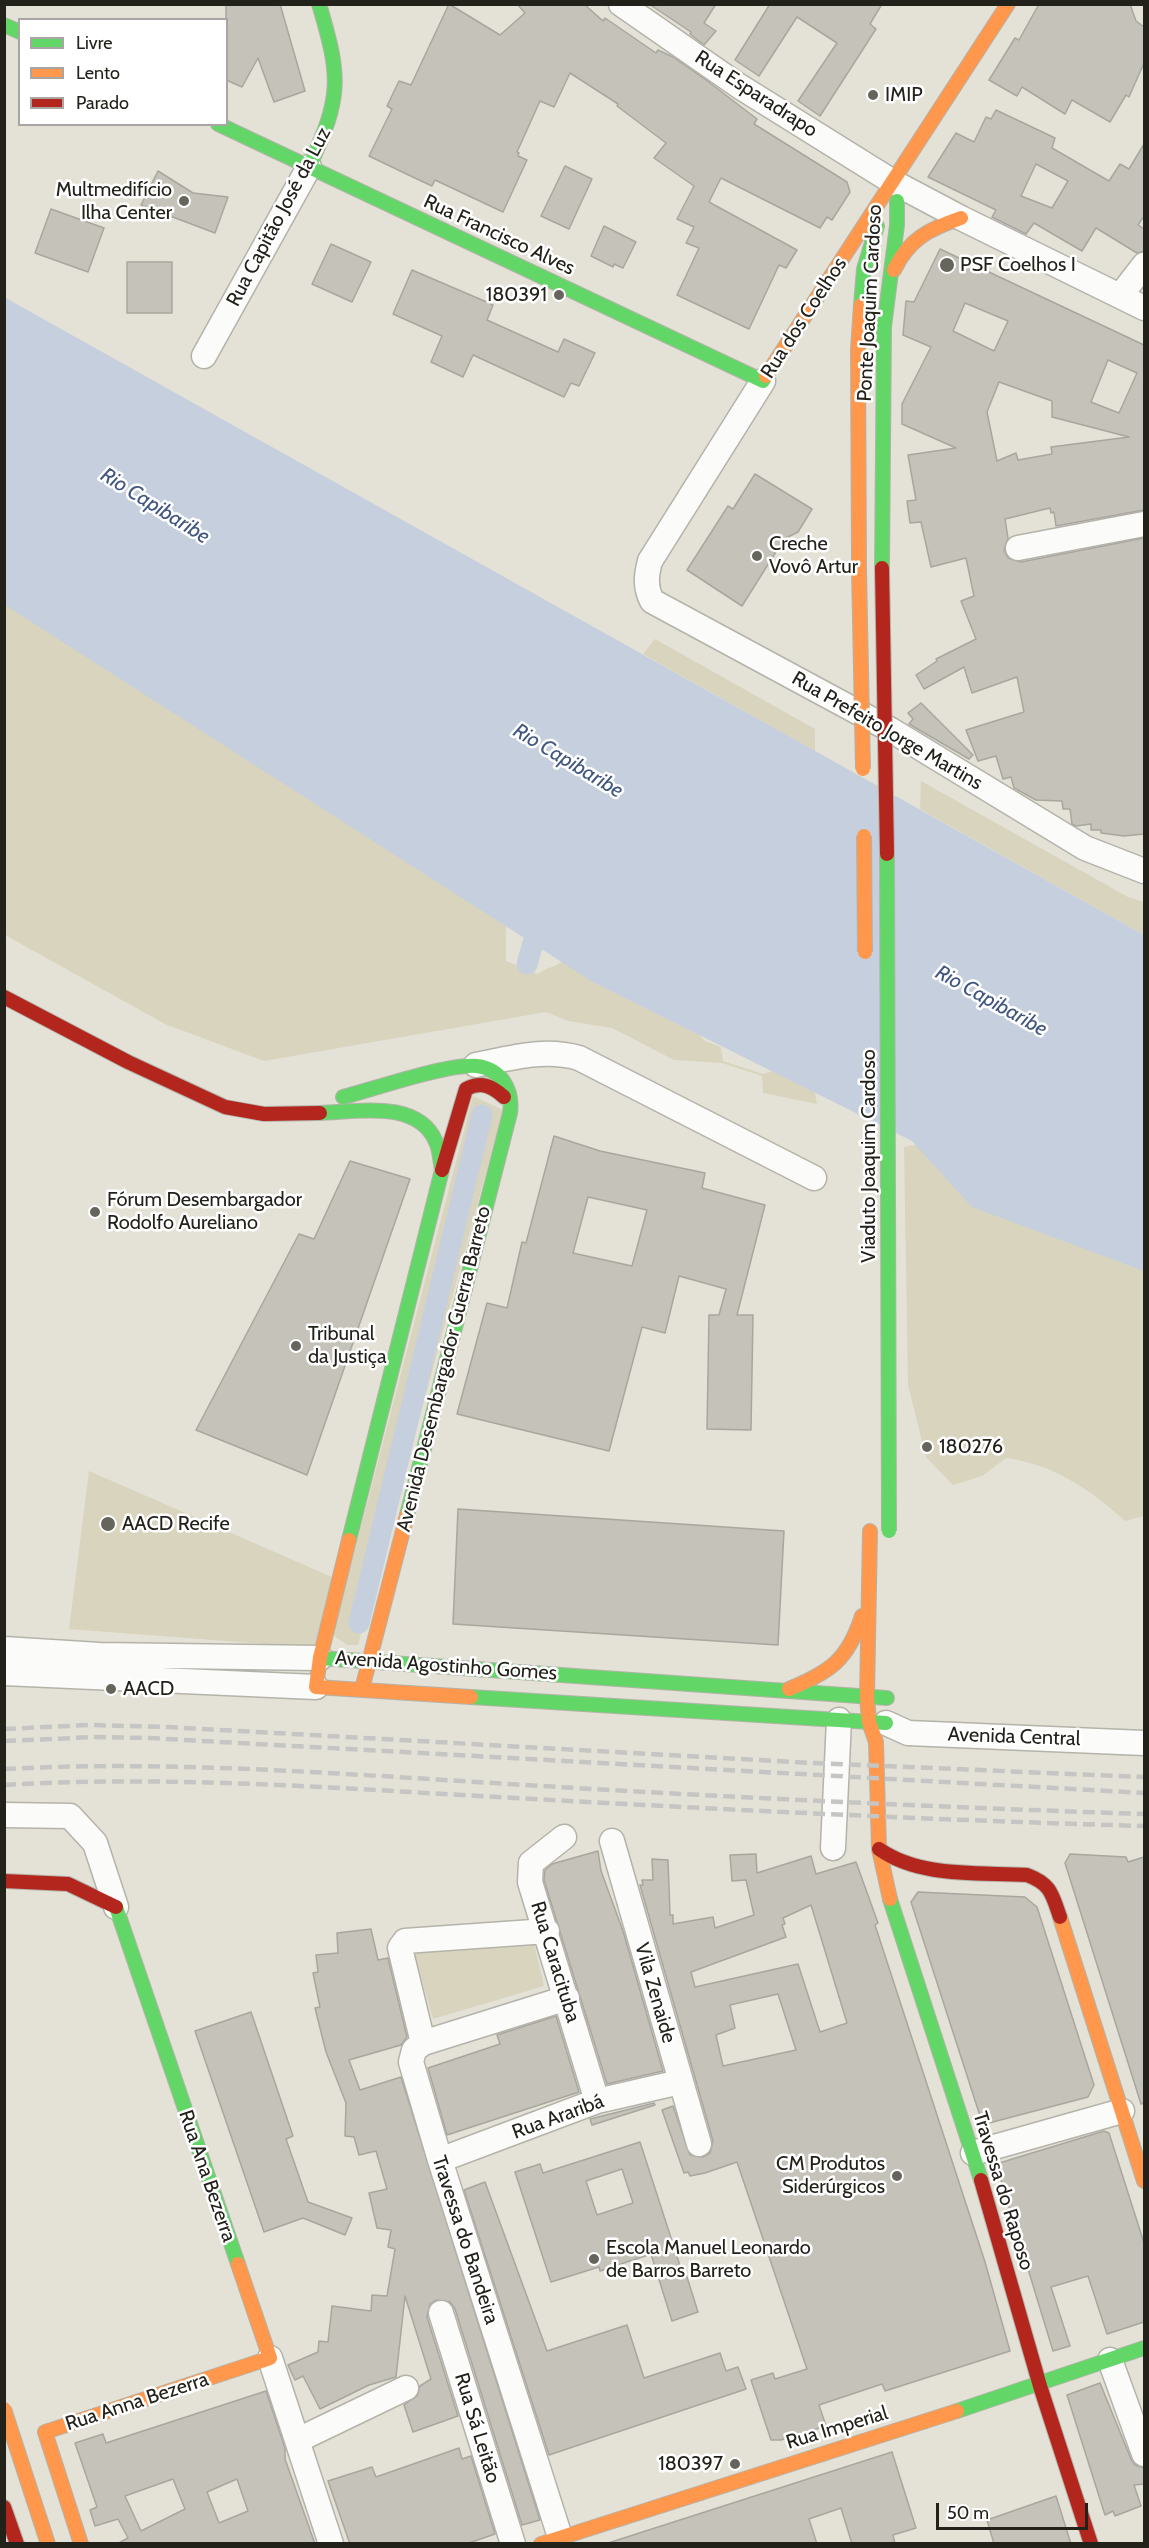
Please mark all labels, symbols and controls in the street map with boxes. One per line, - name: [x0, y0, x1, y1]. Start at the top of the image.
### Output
- legend: [18, 18, 228, 126]
- text: Livre: [76, 32, 112, 54]
- street label: Rua Esparadrapo: [690, 45, 822, 143]
- text: Lento: [76, 62, 120, 84]
- place label: IMIP: [885, 83, 923, 107]
- marker: IMIP: [866, 88, 880, 102]
- text: Parado: [76, 92, 129, 114]
- street label: Rua Capitão José da Luz: [222, 123, 336, 311]
- place label: Multmedifício Ilha Center: [56, 178, 172, 225]
- street label: Rua Francisco Alves: [420, 189, 578, 281]
- marker: Multmedifício Ilha Center: [177, 194, 191, 208]
- street label: Ponte Joaquim Cardoso: [853, 204, 887, 402]
- street label: Rua dos Coelhos: [756, 253, 852, 383]
- place label: PSF Coelhos I: [960, 253, 1076, 277]
- marker: PSF Coelhos I: [938, 256, 956, 274]
- place label: 180391: [486, 283, 547, 307]
- marker: 180391: [552, 288, 566, 302]
- water label: Rio Capibaribe: [96, 463, 214, 549]
- place label: Creche Vovô Artur: [769, 532, 858, 579]
- marker: Creche Vovô Artur: [750, 549, 764, 563]
- street label: Rua Prefeito Jorge Martins: [787, 667, 987, 795]
- water label: Rio Capibaribe: [509, 718, 627, 804]
- water label: Rio Capibaribe: [931, 960, 1051, 1042]
- street label: Viaduto Joaquim Cardoso: [857, 1049, 881, 1263]
- place label: Fórum Desembargador Rodolfo Aureliano: [107, 1188, 302, 1235]
- street label: Avenida Desembargador Guerra Barreto: [392, 1204, 496, 1534]
- marker: Fórum Desembargador Rodolfo Aureliano: [88, 1205, 102, 1219]
- place label: Tribunal da Justiça: [308, 1322, 386, 1369]
- marker: Tribunal da Justiça: [289, 1339, 303, 1353]
- place label: 180276: [939, 1435, 1003, 1459]
- marker: 180276: [920, 1440, 934, 1454]
- place label: AACD Recife: [122, 1512, 230, 1536]
- marker: AACD Recife: [99, 1515, 117, 1533]
- street label: Avenida Agostinho Gomes: [334, 1646, 558, 1686]
- place label: AACD: [123, 1677, 174, 1701]
- marker: AACD: [104, 1682, 118, 1696]
- street label: Avenida Central: [947, 1723, 1081, 1751]
- street label: Rua Caracituba: [525, 1899, 585, 2025]
- street label: Vila Zenaide: [629, 1940, 681, 2046]
- street label: Rua Araribá: [509, 2089, 607, 2145]
- street label: Rua Ana Bezerra: [173, 2107, 241, 2245]
- street label: Travessa do Raposo: [967, 2109, 1039, 2273]
- place label: CM Produtos Siderúrgicos: [776, 2152, 885, 2199]
- street label: Travessa do Bandeira: [426, 2153, 504, 2327]
- marker: CM Produtos Siderúrgicos: [890, 2169, 904, 2183]
- place label: Escola Manuel Leonardo de Barros Barreto: [606, 2236, 811, 2283]
- marker: Escola Manuel Leonardo de Barros Barreto: [587, 2252, 601, 2266]
- street label: Rua Anna Bezerra: [62, 2368, 212, 2436]
- street label: Rua Sá Leitão: [449, 2370, 505, 2486]
- street label: Rua Imperial: [783, 2401, 891, 2455]
- place label: 180397: [658, 2452, 723, 2476]
- marker: 180397: [728, 2457, 742, 2471]
- scale bar: [939, 2491, 1090, 2529]
- text: 50 m: [947, 2502, 989, 2524]

